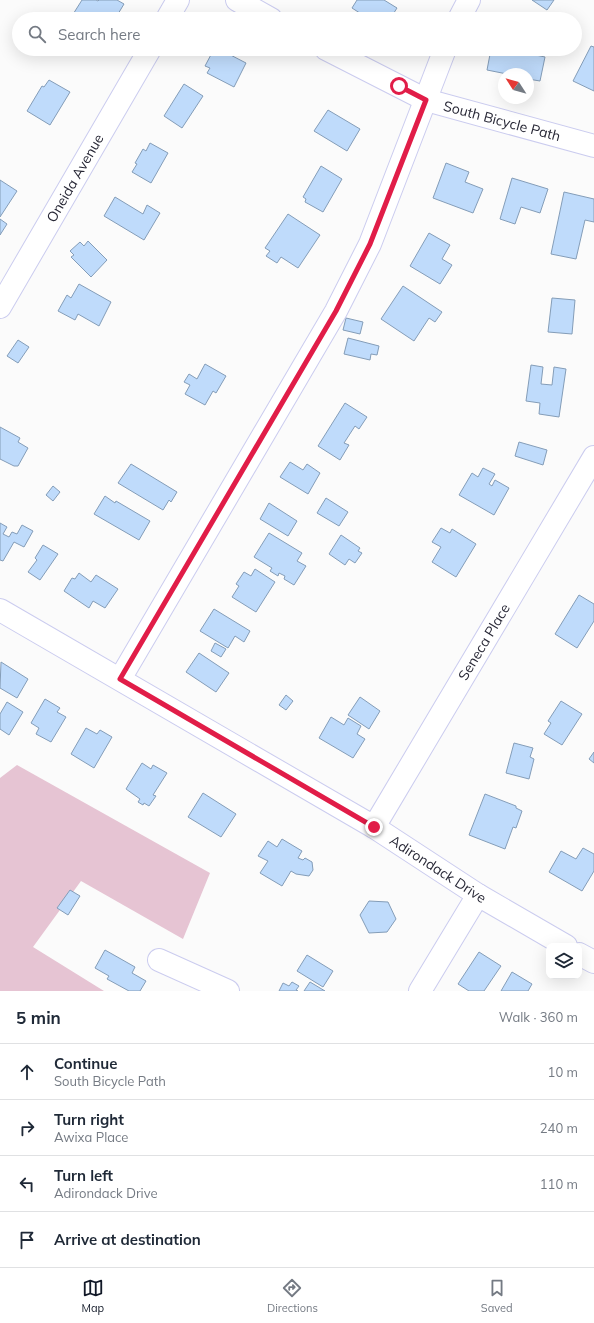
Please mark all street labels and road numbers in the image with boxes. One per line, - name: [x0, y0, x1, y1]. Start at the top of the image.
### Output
- street label: South Bicycle Path: [441, 97, 563, 145]
- street label: Oneida Avenue: [42, 131, 108, 225]
- street label: Seneca Place: [454, 600, 514, 684]
- street label: Adirondack Drive: [386, 831, 490, 907]

